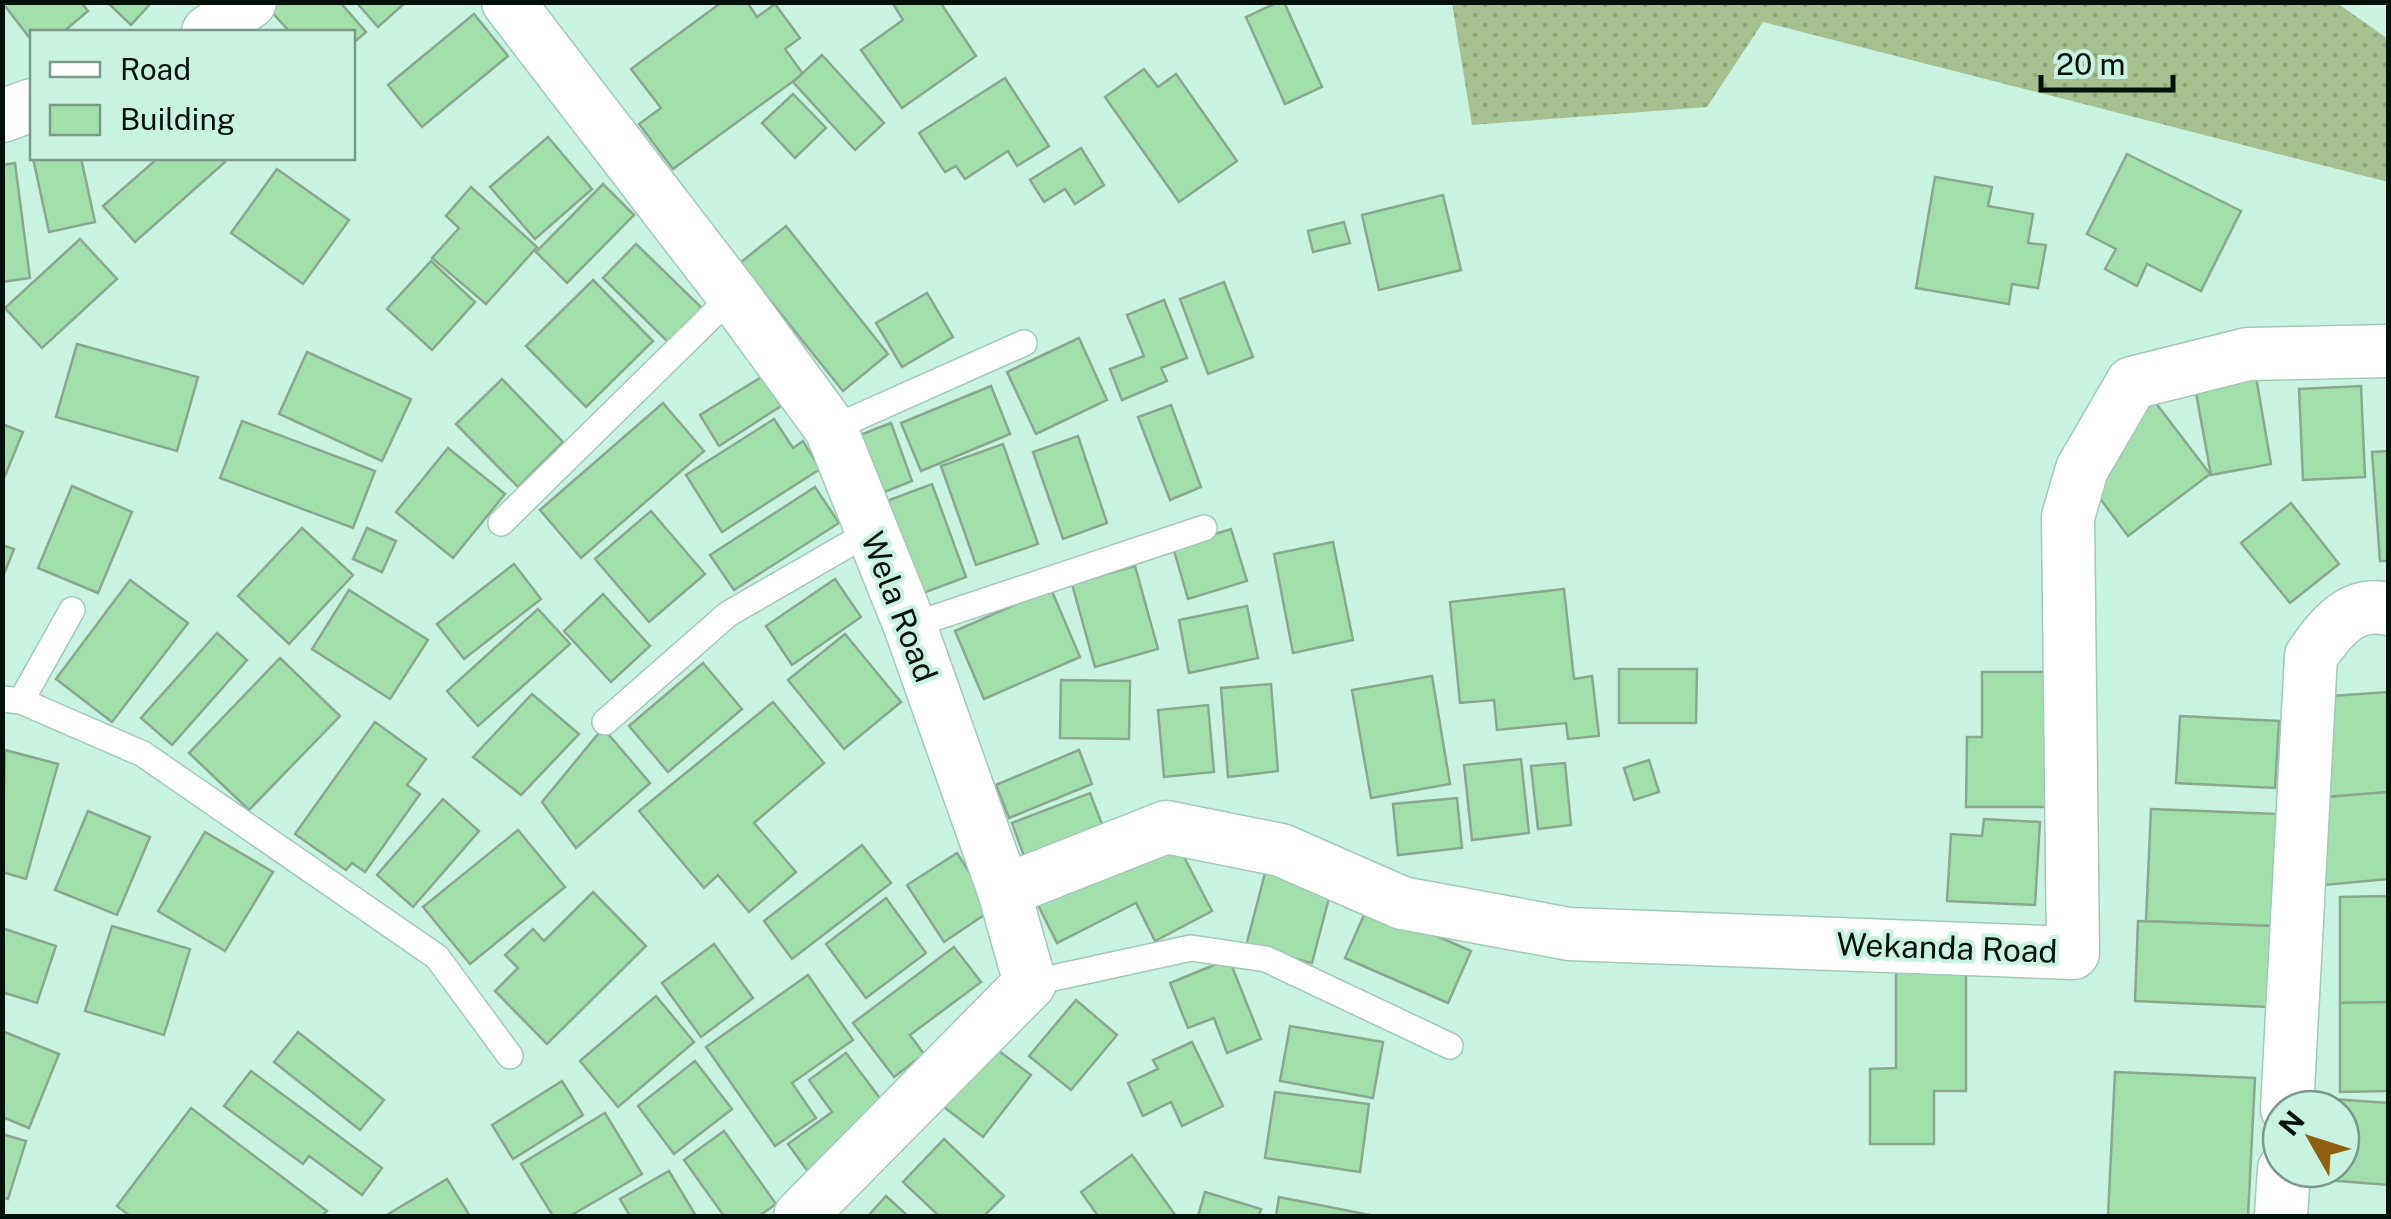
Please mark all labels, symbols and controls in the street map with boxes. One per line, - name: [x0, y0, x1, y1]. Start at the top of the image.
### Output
- legend: [30, 30, 355, 160]
- scale bar: [2041, 30, 2174, 92]
- text: 20 m: [2056, 46, 2125, 82]
- text: Road: [120, 51, 191, 87]
- text: Building: [120, 101, 235, 137]
- street label: Wela Road: [854, 526, 945, 687]
- street label: Wekanda Road: [1836, 925, 2058, 970]
- north arrow: [2261, 1089, 2361, 1189]
- text: N: [2271, 1104, 2311, 1142]

